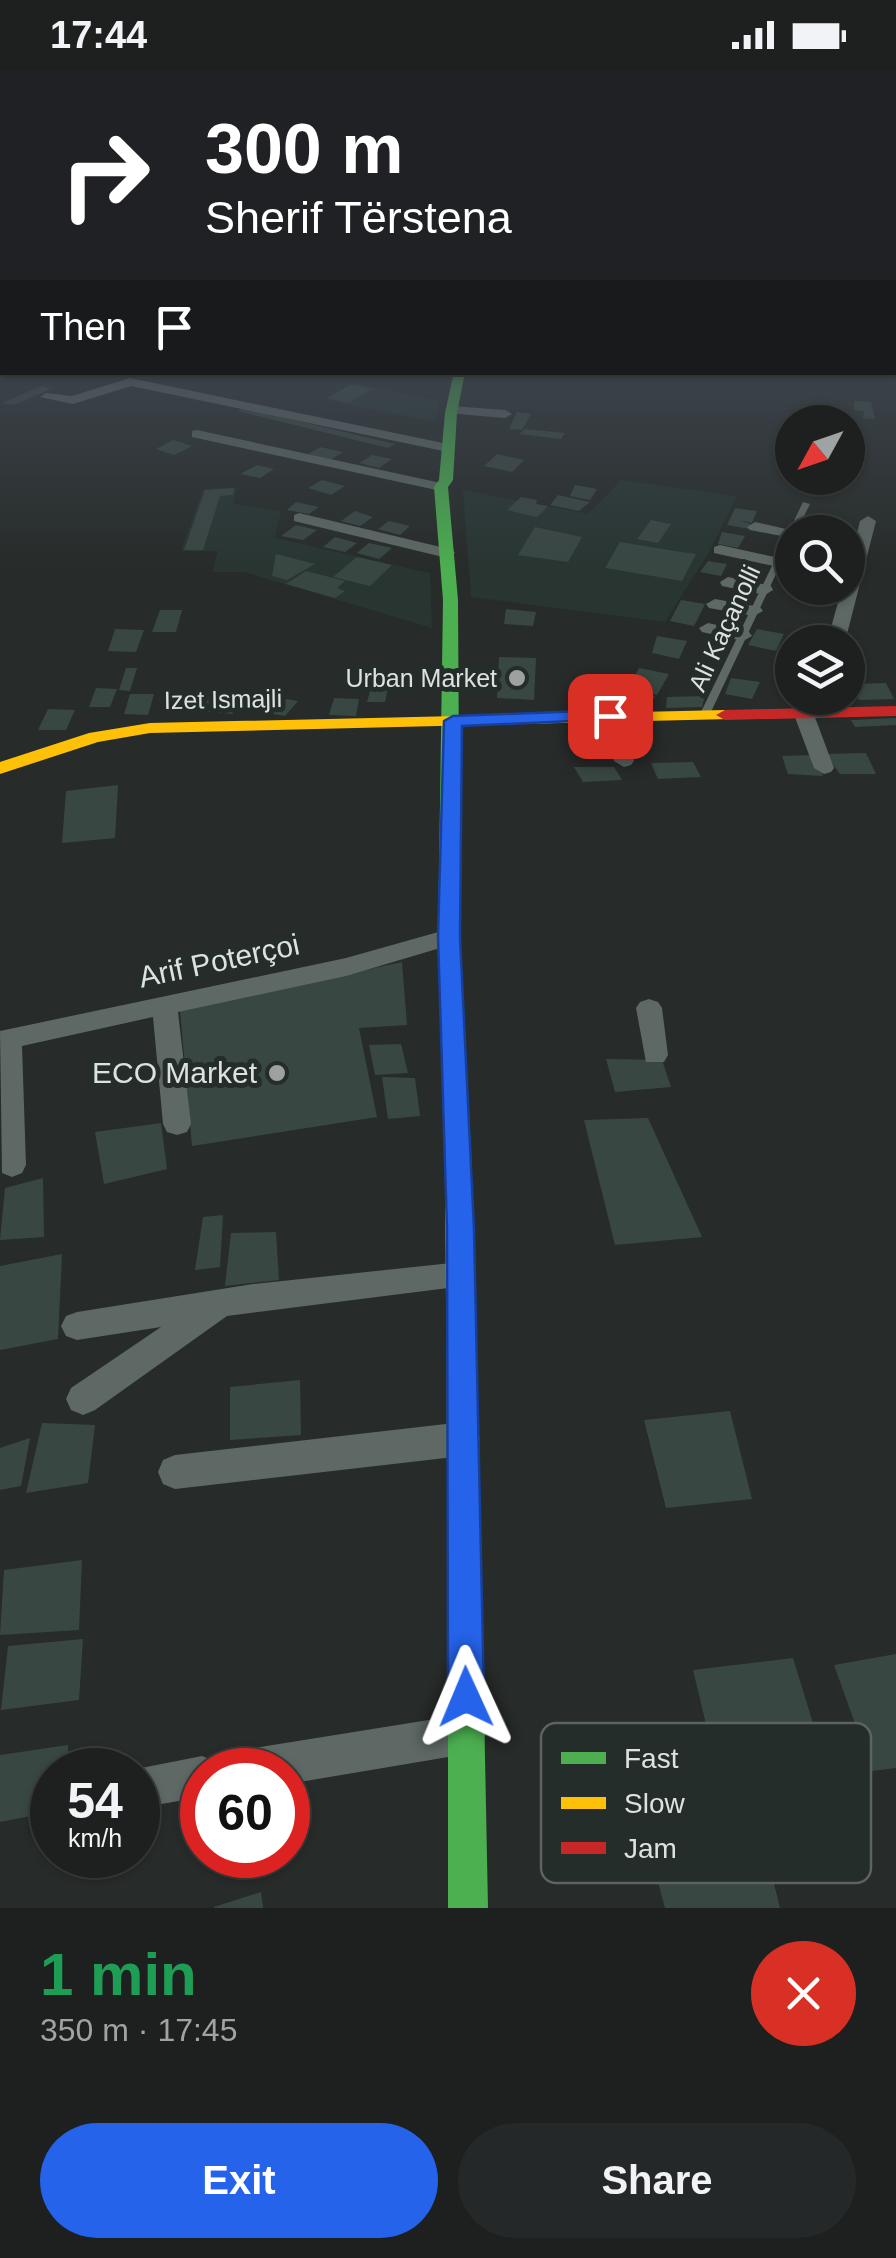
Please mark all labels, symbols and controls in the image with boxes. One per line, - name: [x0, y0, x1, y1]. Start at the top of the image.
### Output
- text: 17:44: [50, 14, 147, 56]
- icon: right: [40, 110, 170, 240]
- text: 300 m: [205, 110, 403, 188]
- text: Sherif Tërstena: [205, 192, 512, 243]
- icon: arrive: [147, 300, 202, 355]
- text: Then: [40, 306, 127, 348]
- north arrow: [775, 405, 865, 495]
- map controls: [775, 405, 865, 715]
- button: search: [775, 515, 865, 605]
- street label: Ali Kaçanolli: [683, 560, 765, 696]
- button: layers: [775, 625, 865, 715]
- place label: Urban Market: [346, 664, 497, 692]
- marker: Urban Market: [506, 667, 528, 689]
- pin: [568, 674, 653, 759]
- street label: Izet Ismajli: [164, 684, 282, 714]
- icon: arrive: [583, 689, 638, 744]
- street label: Arif Poterçoi: [136, 927, 302, 994]
- place label: ECO Market: [92, 1056, 258, 1089]
- marker: ECO Market: [266, 1062, 288, 1084]
- position arrow: [414, 1645, 518, 1749]
- legend: [541, 1723, 871, 1883]
- text: Fast: [624, 1743, 679, 1774]
- speed limit sign: 60: [180, 1748, 310, 1878]
- text: 54: [67, 1773, 123, 1829]
- text: Slow: [624, 1788, 685, 1819]
- text: km/h: [68, 1824, 122, 1852]
- text: Jam: [624, 1833, 677, 1864]
- text: 1 min: [40, 1941, 197, 2008]
- button: close: [751, 1941, 856, 2046]
- text: 350 m · 17:45: [40, 2012, 237, 2048]
- button: Exit: [40, 2123, 438, 2238]
- button: Share: [458, 2123, 856, 2238]

